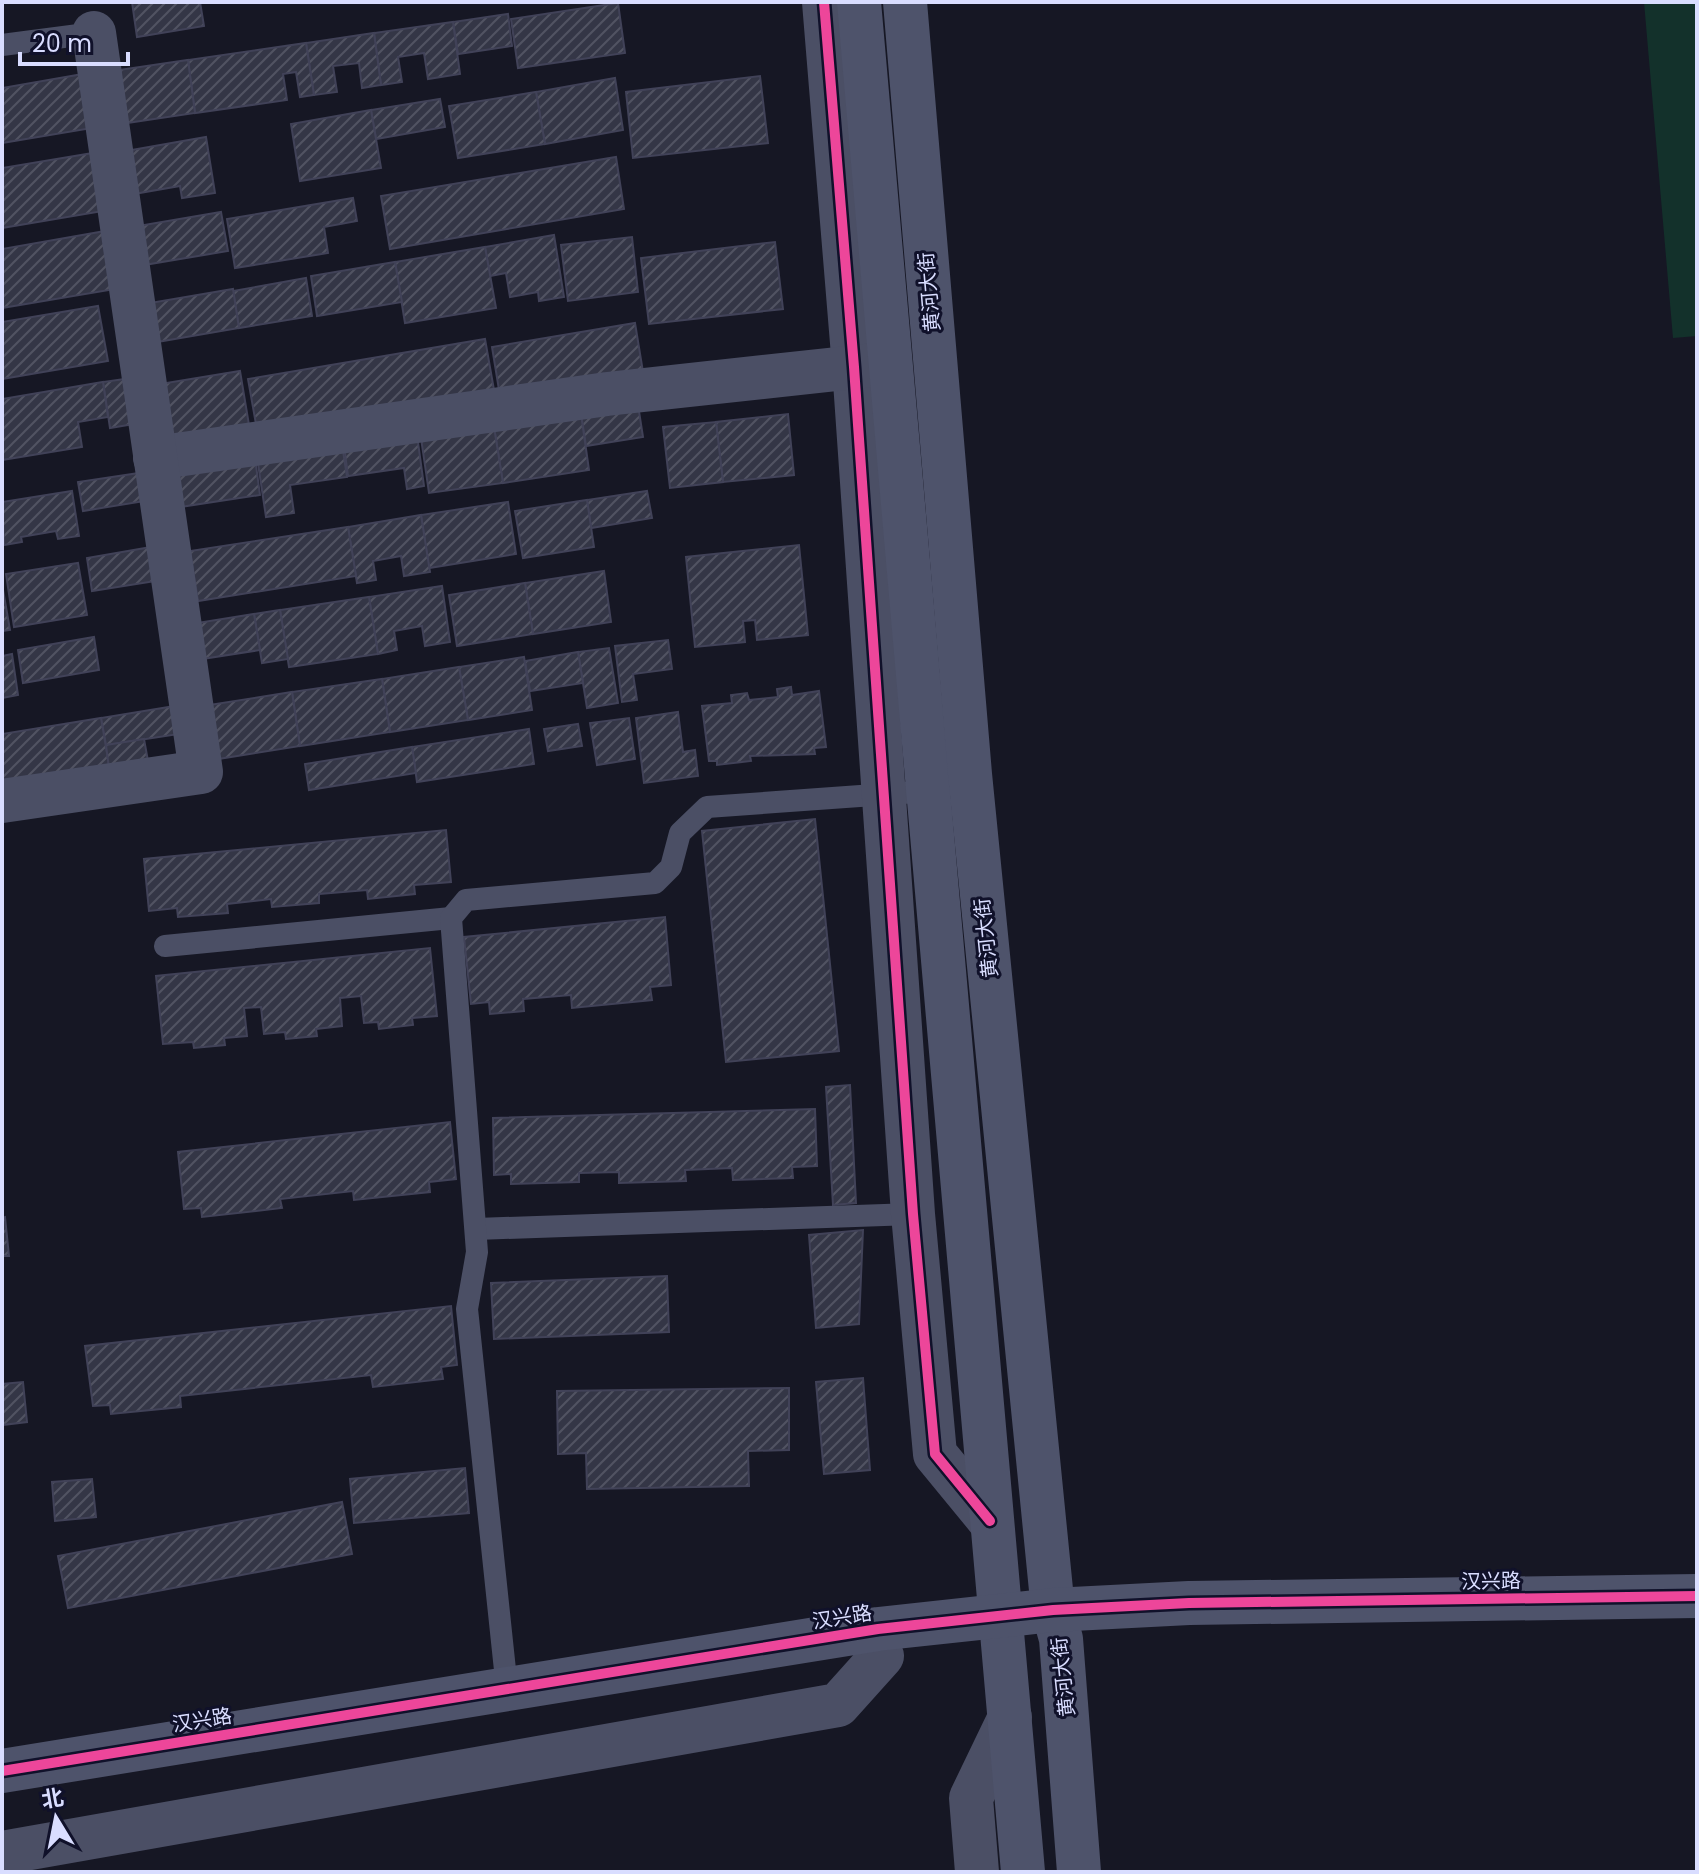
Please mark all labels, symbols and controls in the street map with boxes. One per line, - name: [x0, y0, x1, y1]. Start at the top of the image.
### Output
- scale bar: [20, 16, 128, 66]
- text: 20 m: [32, 27, 92, 60]
- street label: 黄河大街: [912, 251, 946, 333]
- street label: 黄河大街: [968, 897, 1004, 979]
- street label: 汉兴路: [1461, 1566, 1521, 1596]
- street label: 汉兴路: [810, 1598, 874, 1636]
- street label: 黄河大街: [1045, 1636, 1081, 1718]
- street label: 汉兴路: [170, 1701, 234, 1739]
- north arrow: [16, 1778, 96, 1858]
- text: 北: [39, 1782, 66, 1816]

